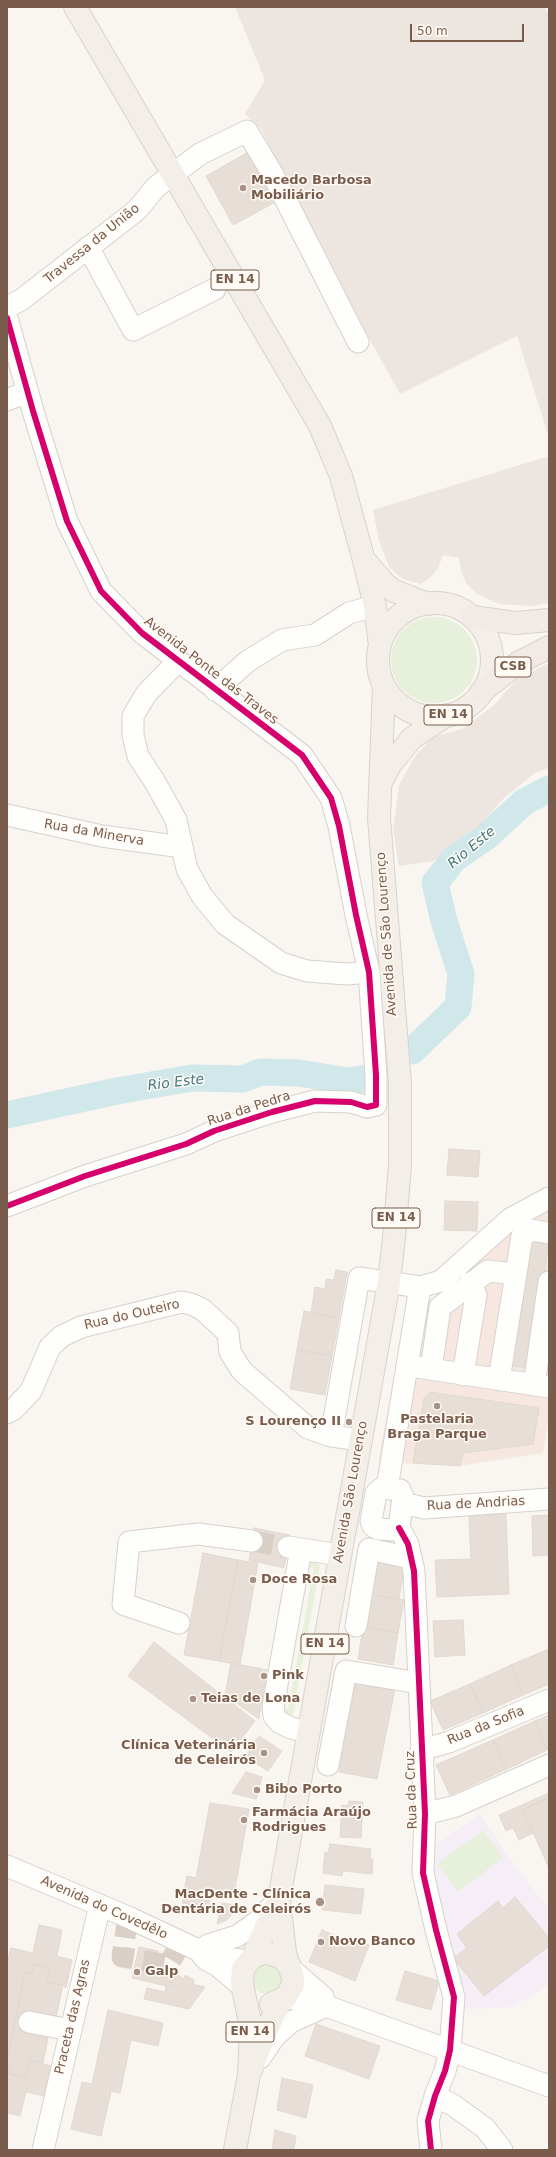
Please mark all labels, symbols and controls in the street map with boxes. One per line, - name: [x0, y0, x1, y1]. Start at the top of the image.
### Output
- scale bar: [412, 16, 526, 42]
- text: 50 m: [417, 24, 448, 38]
- place label: Macedo Barbosa Mobiliário: [251, 173, 372, 204]
- marker: Macedo Barbosa Mobiliário: [238, 183, 248, 193]
- street label: Travessa da União: [41, 201, 143, 287]
- road number: EN 14: [211, 270, 259, 290]
- street label: Avenida Ponte das Traves: [141, 614, 281, 728]
- road number: CSB: [495, 657, 531, 677]
- road number: EN 14: [424, 705, 472, 725]
- street label: Rua da Minerva: [43, 817, 145, 849]
- water label: Rio Este: [445, 823, 499, 873]
- street label: Avenida de São Lourenço: [373, 851, 401, 1017]
- water label: Rio Este: [147, 1071, 205, 1095]
- street label: Rua da Pedra: [206, 1088, 292, 1130]
- road number: EN 14: [372, 1208, 420, 1228]
- street label: Rua do Outeiro: [83, 1296, 181, 1334]
- marker: Pastelaria Braga Parque: [432, 1401, 442, 1411]
- place label: Pastelaria Braga Parque: [387, 1412, 487, 1443]
- place label: S Lourenço II: [245, 1414, 341, 1430]
- marker: S Lourenço II: [344, 1417, 354, 1427]
- street label: Avenida São Lourenço: [331, 1420, 371, 1564]
- street label: Rua de Andrias: [427, 1494, 525, 1514]
- place label: Doce Rosa: [261, 1572, 337, 1588]
- marker: Doce Rosa: [248, 1575, 258, 1585]
- road number: EN 14: [301, 1634, 349, 1654]
- place label: Pink: [272, 1668, 304, 1684]
- marker: Pink: [259, 1671, 269, 1681]
- place label: Teias de Lona: [201, 1691, 300, 1707]
- marker: Teias de Lona: [188, 1694, 198, 1704]
- street label: Rua da Sofia: [445, 1704, 527, 1748]
- place label: Clínica Veterinária de Celeirós: [121, 1738, 256, 1769]
- marker: Clínica Veterinária de Celeirós: [259, 1748, 269, 1758]
- street label: Rua da Cruz: [403, 1750, 421, 1830]
- place label: Bibo Porto: [265, 1782, 342, 1798]
- marker: Bibo Porto: [252, 1785, 262, 1795]
- place label: Farmácia Araújo Rodrigues: [252, 1805, 371, 1836]
- marker: Farmácia Araújo Rodrigues: [239, 1815, 249, 1825]
- street label: Avenida do Covedêlo: [38, 1873, 170, 1943]
- place label: MacDente - Clínica Dentária de Celeirós: [161, 1887, 311, 1918]
- marker: MacDente - Clínica Dentária de Celeirós: [314, 1896, 326, 1908]
- place label: Novo Banco: [329, 1934, 415, 1950]
- marker: Novo Banco: [316, 1937, 326, 1947]
- street label: Praceta das Agras: [52, 1958, 94, 2076]
- place label: Galp: [145, 1964, 178, 1980]
- marker: Galp: [132, 1967, 142, 1977]
- road number: EN 14: [226, 2022, 274, 2042]

